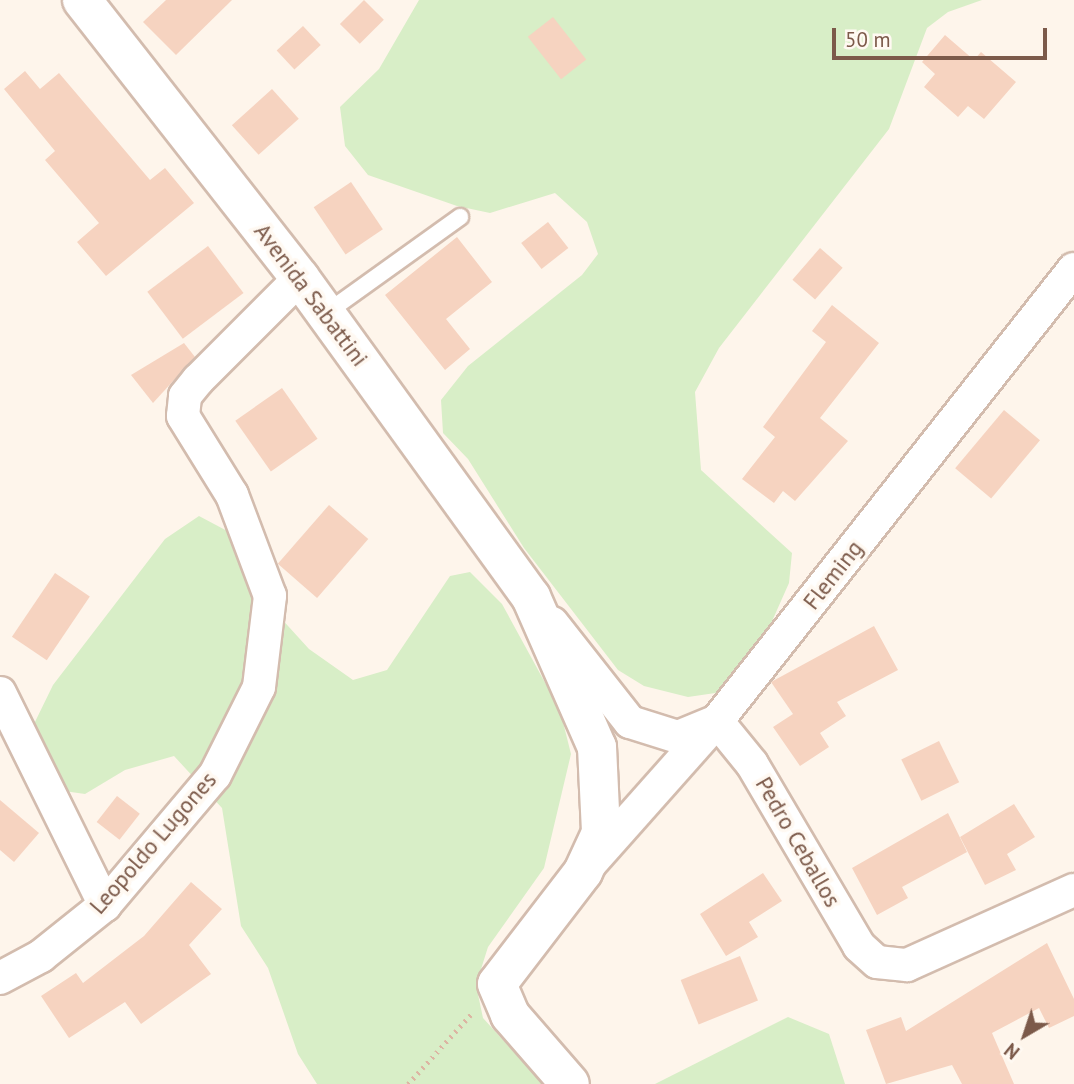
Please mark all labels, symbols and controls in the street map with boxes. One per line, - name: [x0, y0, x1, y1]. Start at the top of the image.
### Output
- scale bar: [836, 14, 1051, 58]
- text: 50 m: [845, 26, 891, 53]
- street label: Avenida Sabattini: [248, 218, 374, 372]
- street label: Fleming: [797, 535, 869, 615]
- street label: Leopoldo Lugones: [84, 766, 222, 920]
- street label: Pedro Ceballos: [750, 772, 846, 912]
- north arrow: [990, 1000, 1060, 1070]
- text: N: [999, 1038, 1024, 1065]

